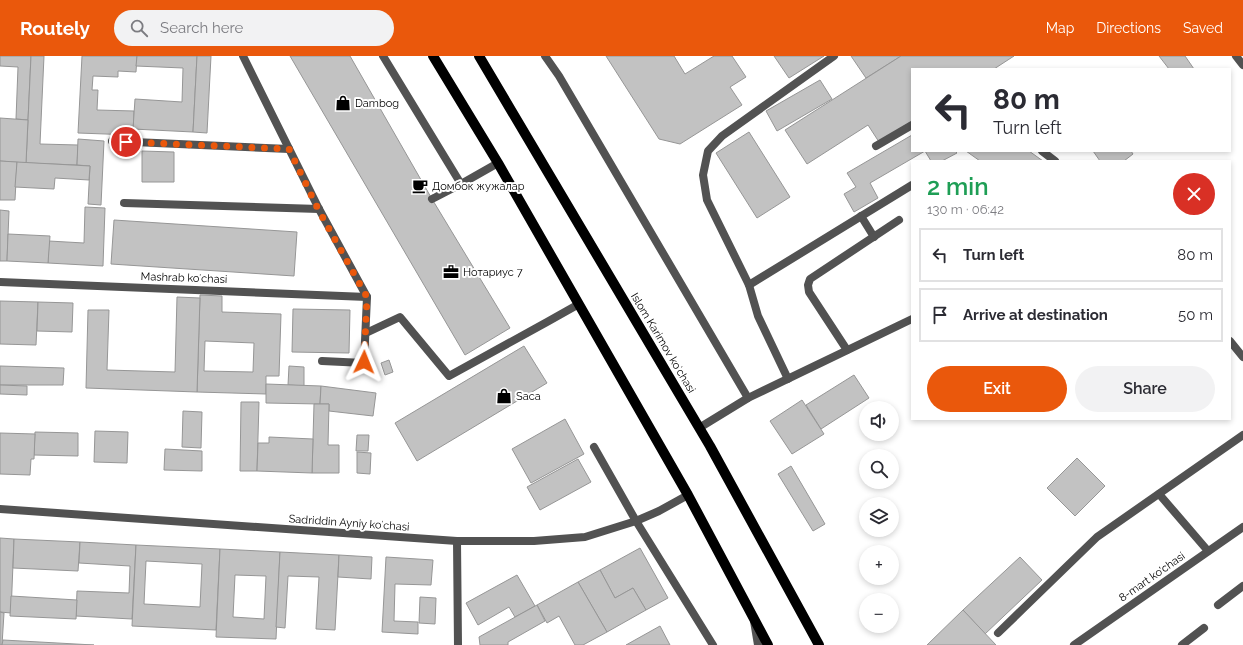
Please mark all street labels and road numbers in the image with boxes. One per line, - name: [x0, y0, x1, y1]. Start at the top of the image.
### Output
- street label: Mashrab koʻchasi: [140, 270, 228, 286]
- street label: Islom Karimov koʻchasi: [628, 291, 698, 395]
- street label: Sadriddin Ayniy koʻchasi: [288, 512, 410, 534]
- street label: 8-mart ko'chasi: [1117, 549, 1187, 605]

